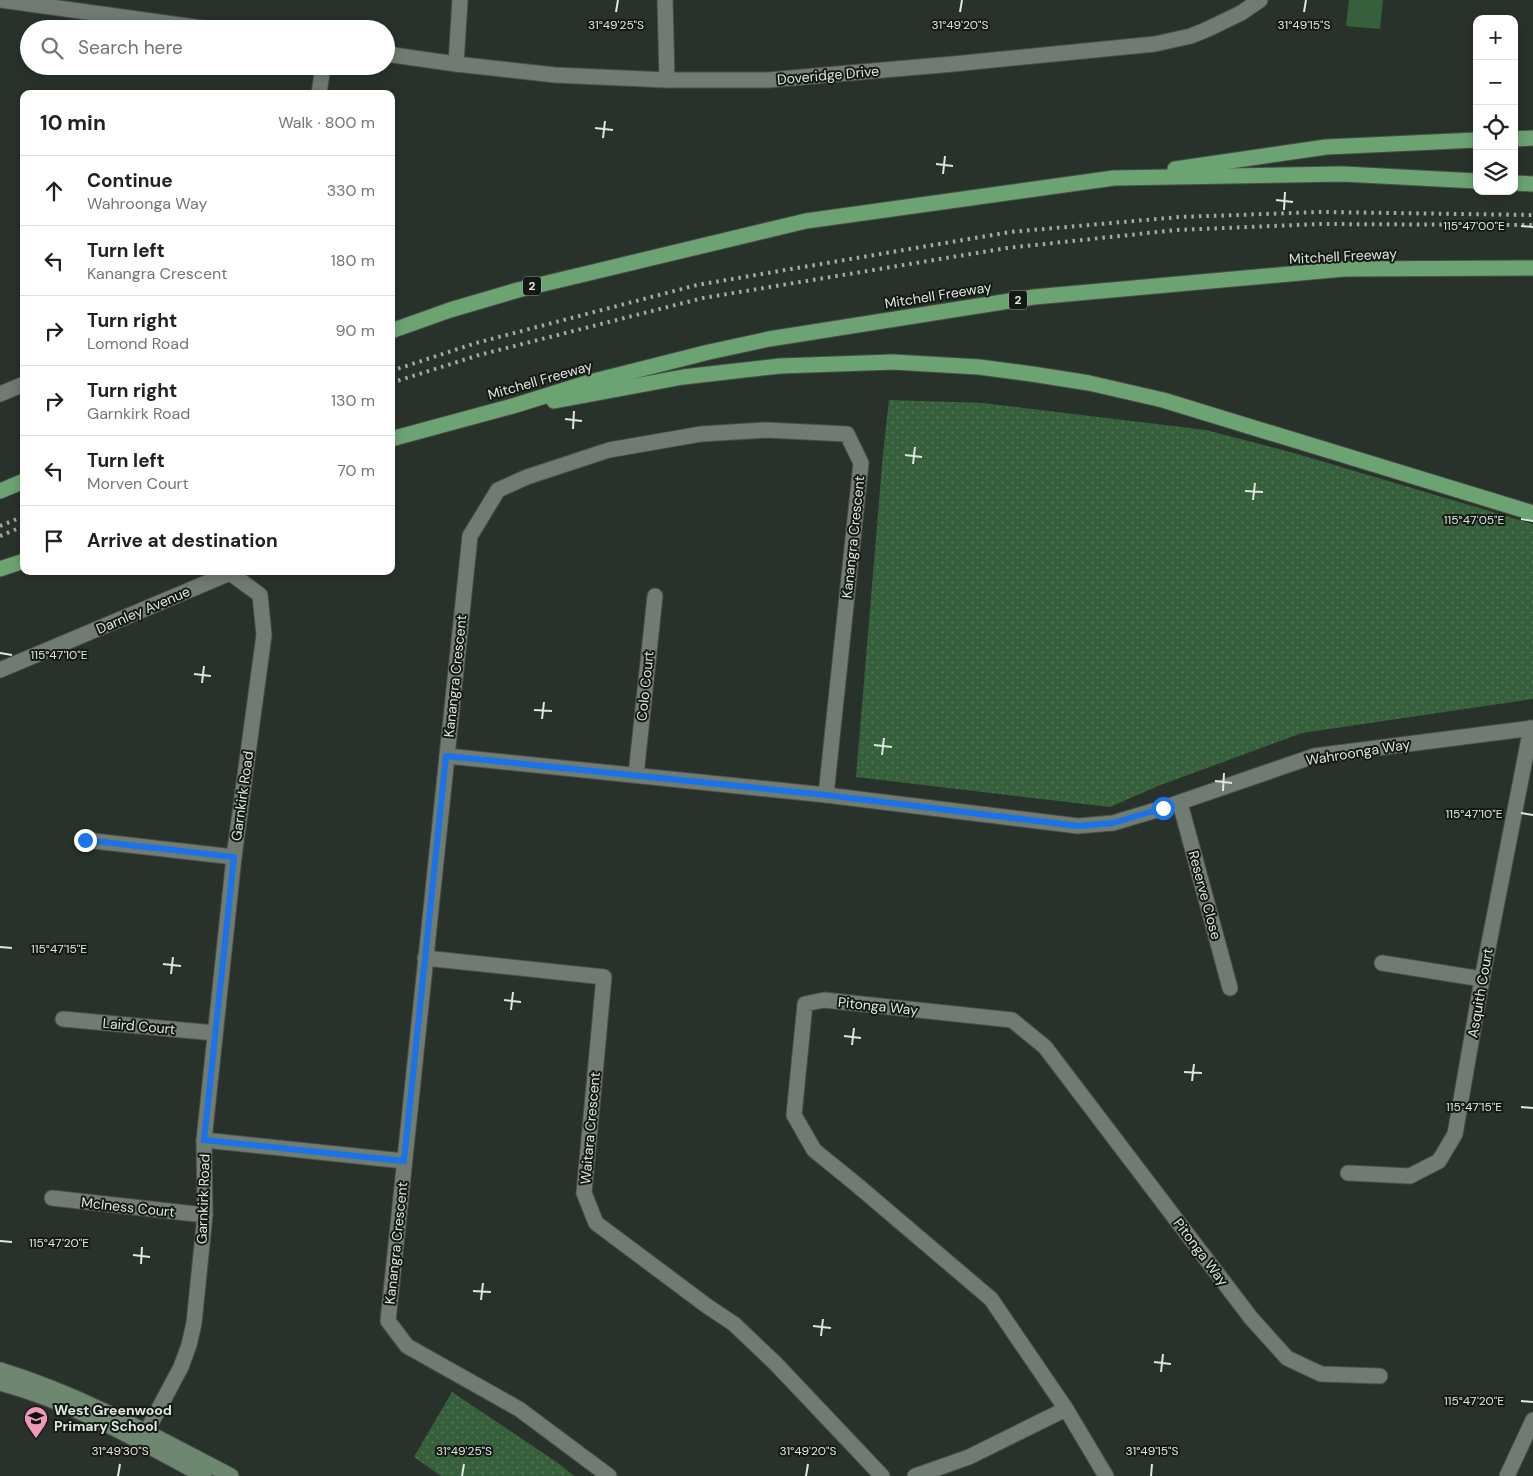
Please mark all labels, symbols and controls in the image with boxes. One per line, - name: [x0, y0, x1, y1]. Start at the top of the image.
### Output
- map controls: [1473, 15, 1518, 195]
- button: +: [1473, 15, 1518, 60]
- text: 31°49'25"S: [588, 17, 644, 33]
- text: 31°49'20"S: [932, 17, 988, 33]
- text: 31°49'15"S: [1278, 17, 1330, 33]
- search box: [20, 20, 395, 75]
- icon: search: [38, 34, 66, 62]
- text: Search here: [78, 35, 183, 60]
- button: −: [1473, 60, 1518, 105]
- street label: Doveridge Drive: [776, 62, 880, 88]
- button: locate: [1473, 105, 1518, 150]
- text: 10 min: [40, 109, 106, 137]
- text: Walk · 800 m: [278, 112, 375, 133]
- button: layers: [1473, 150, 1518, 195]
- text: Continue: [87, 168, 173, 193]
- icon: ahead: [40, 177, 68, 205]
- text: 330 m: [327, 180, 375, 201]
- text: Wahroonga Way: [87, 193, 207, 214]
- text: 115°47'00"E: [1443, 218, 1505, 234]
- text: Turn left: [87, 238, 165, 263]
- street label: Mitchell Freeway: [1289, 244, 1398, 268]
- icon: left: [40, 247, 68, 275]
- text: 180 m: [331, 250, 375, 271]
- text: Kanangra Crescent: [87, 263, 227, 284]
- road number: 2: [523, 276, 541, 296]
- street label: Mitchell Freeway: [883, 278, 993, 312]
- road number: 2: [1009, 290, 1027, 310]
- text: Turn right: [87, 308, 177, 333]
- icon: right: [40, 317, 68, 345]
- text: 90 m: [335, 320, 375, 341]
- text: Lomond Road: [87, 333, 189, 354]
- street label: Mitchell Freeway: [486, 356, 595, 404]
- text: Turn right: [87, 378, 177, 403]
- icon: right: [40, 387, 68, 415]
- text: 130 m: [331, 390, 375, 411]
- text: Garnkirk Road: [87, 403, 190, 424]
- text: Turn left: [87, 448, 165, 473]
- icon: left: [40, 457, 68, 485]
- text: 70 m: [337, 460, 375, 481]
- text: Morven Court: [87, 473, 189, 494]
- street label: Kanangra Crescent: [838, 475, 868, 599]
- text: 115°47'05"E: [1444, 512, 1504, 528]
- icon: arrive: [40, 527, 68, 555]
- text: Arrive at destination: [87, 528, 278, 553]
- street label: Darnley Avenue: [93, 582, 193, 638]
- street label: Kanangra Crescent: [440, 614, 470, 738]
- text: 115°47'10"E: [30, 647, 88, 663]
- street label: Colo Court: [632, 650, 658, 722]
- street label: Wahroonga Way: [1305, 735, 1412, 769]
- street label: Garnkirk Road: [227, 750, 257, 842]
- route start: [1152, 797, 1175, 820]
- text: 115°47'10"E: [1445, 806, 1503, 822]
- route end: [74, 829, 97, 852]
- street label: Reserve Close: [1185, 849, 1226, 941]
- text: 115°47'15"E: [31, 941, 87, 957]
- street label: Asquith Court: [1463, 947, 1497, 1039]
- street label: Pitonga Way: [837, 993, 919, 1019]
- street label: Laird Court: [102, 1014, 176, 1038]
- street label: Waitara Crescent: [576, 1071, 604, 1185]
- text: 115°47'15"E: [1446, 1099, 1502, 1115]
- street label: Garnkirk Road: [192, 1154, 214, 1244]
- street label: Kanangra Crescent: [381, 1181, 411, 1305]
- street label: McIness Court: [80, 1193, 176, 1221]
- street label: Pitonga Way: [1170, 1215, 1232, 1290]
- text: 115°47'20"E: [29, 1235, 89, 1251]
- text: 115°47'20"E: [1444, 1393, 1504, 1409]
- place label: West Greenwood Primary School: [54, 1401, 172, 1435]
- school or university icon: West Greenwood Primary School: [23, 1405, 49, 1439]
- text: 31°49'30"S: [91, 1443, 149, 1459]
- text: 31°49'25"S: [436, 1443, 492, 1459]
- text: 31°49'20"S: [780, 1443, 836, 1459]
- text: 31°49'15"S: [1126, 1443, 1178, 1459]

